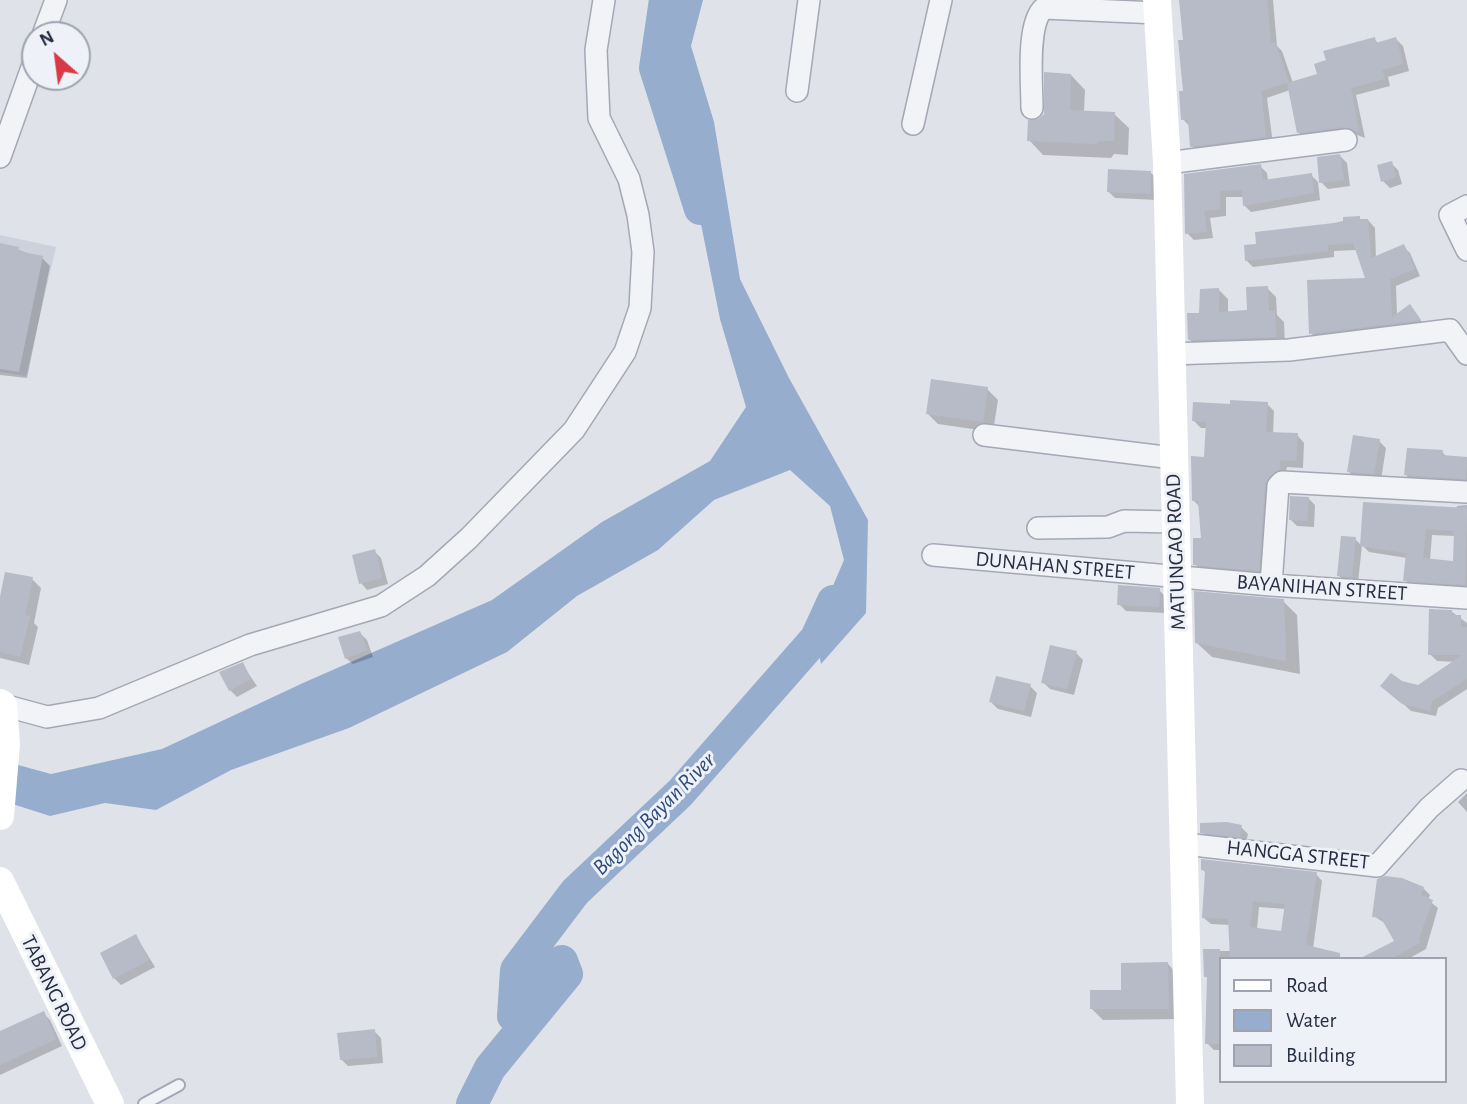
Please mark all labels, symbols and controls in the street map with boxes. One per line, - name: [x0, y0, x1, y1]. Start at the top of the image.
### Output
- north arrow: [21, 21, 91, 91]
- text: N: [37, 27, 57, 50]
- street label: MATUNGAO ROAD: [1161, 473, 1191, 631]
- street label: DUNAHAN STREET: [974, 546, 1136, 586]
- street label: BAYANIHAN STREET: [1236, 569, 1408, 607]
- water label: Bagong Bayan River: [587, 747, 721, 881]
- street label: HANGGA STREET: [1225, 835, 1371, 875]
- street label: TABANG ROAD: [15, 931, 93, 1055]
- legend: [1218, 957, 1446, 1083]
- text: Road: [1286, 975, 1328, 996]
- text: Water: [1286, 1010, 1336, 1031]
- text: Building: [1286, 1045, 1355, 1066]

